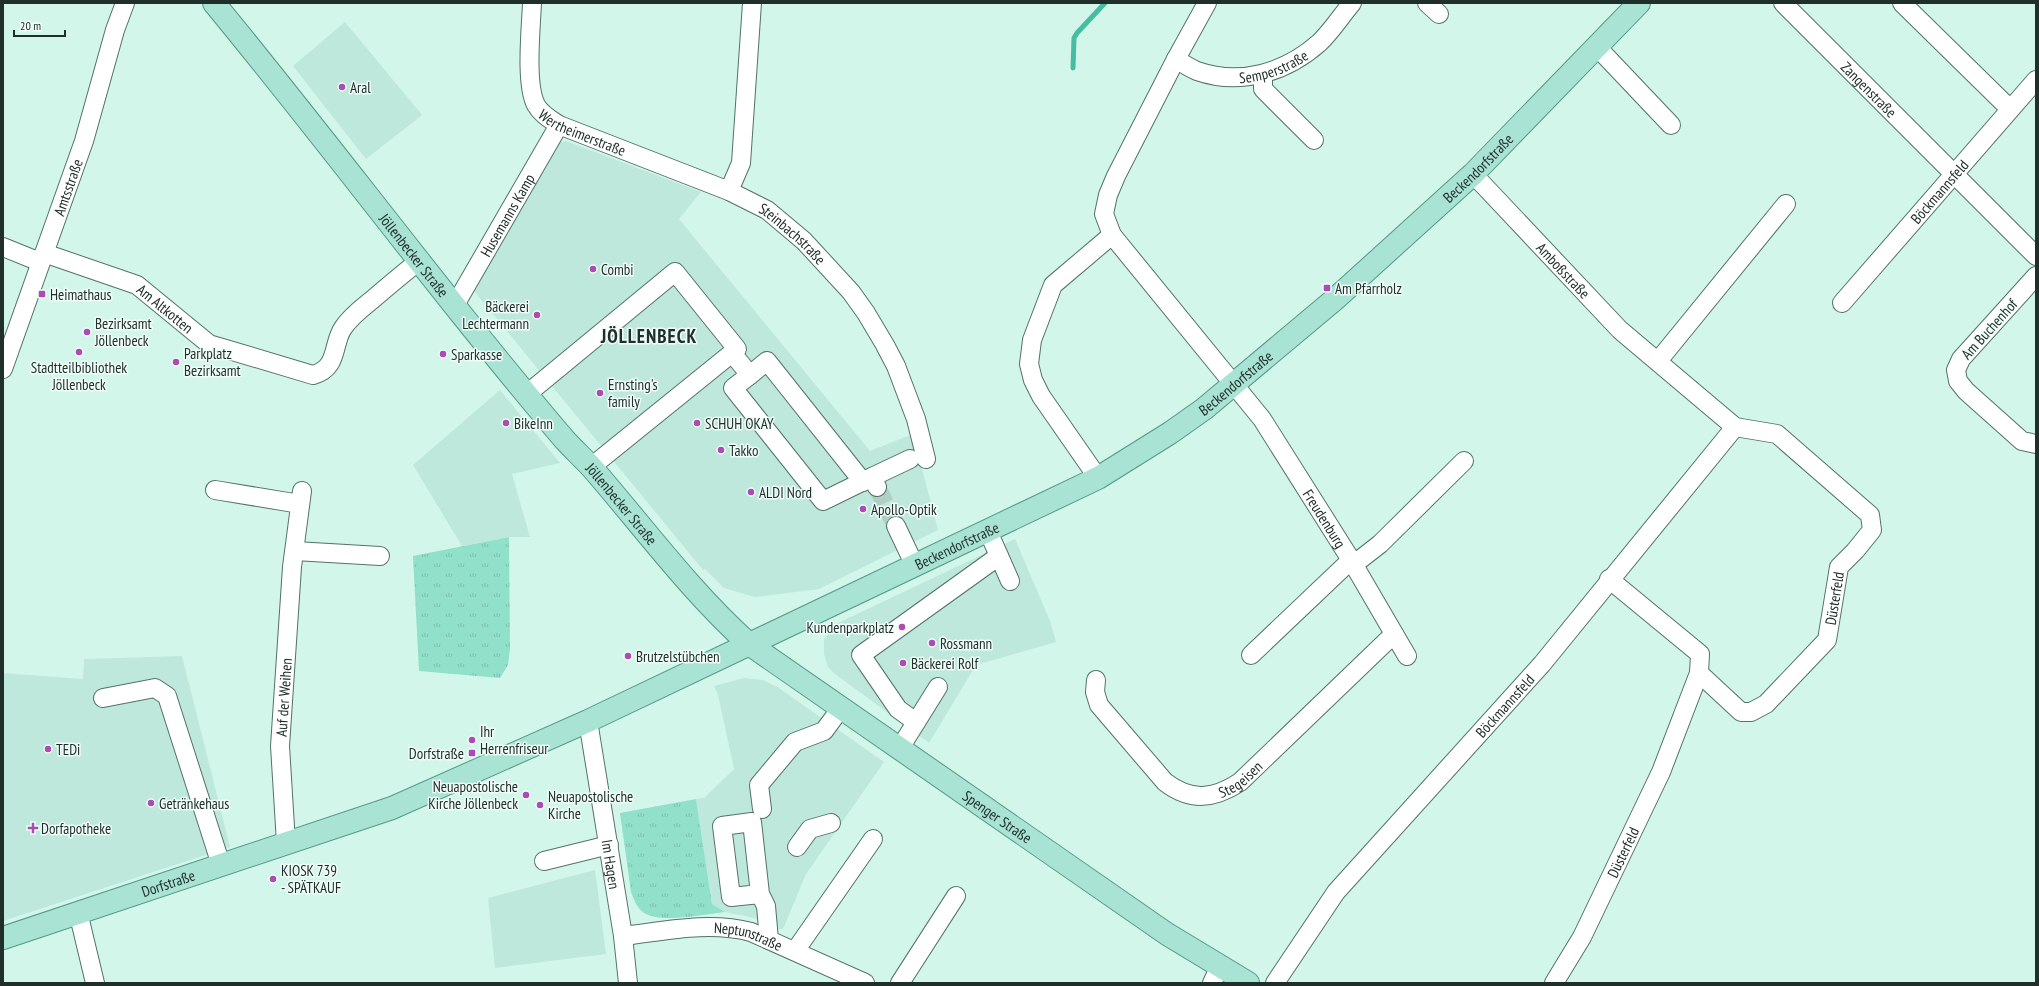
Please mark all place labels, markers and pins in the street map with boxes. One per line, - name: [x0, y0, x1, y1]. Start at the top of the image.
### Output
- place label: Aral: [350, 78, 371, 97]
- marker: Aral: [337, 82, 347, 92]
- place label: Combi: [601, 260, 633, 279]
- marker: Combi: [588, 264, 598, 274]
- place label: Am Pfarrholz: [1335, 279, 1402, 298]
- marker: Am Pfarrholz: [1322, 283, 1332, 293]
- place label: Heimathaus: [50, 285, 112, 304]
- marker: Heimathaus: [37, 289, 47, 299]
- place label: Bäckerei Lechtermann: [462, 297, 529, 333]
- marker: Bäckerei Lechtermann: [532, 310, 542, 320]
- place label: Bezirksamt Jöllenbeck: [94, 314, 152, 350]
- marker: Bezirksamt Jöllenbeck: [82, 327, 92, 337]
- place label: Parkplatz Bezirksamt: [184, 344, 241, 380]
- place label: Sparkasse: [451, 345, 502, 364]
- marker: Stadtteilbibliothek Jöllenbeck: [74, 347, 84, 357]
- marker: Sparkasse: [438, 349, 448, 359]
- marker: Parkplatz Bezirksamt: [171, 357, 181, 367]
- place label: Stadtteilbibliothek Jöllenbeck: [31, 358, 127, 394]
- place label: Ernsting's family: [608, 375, 658, 411]
- marker: Ernsting's family: [595, 388, 605, 398]
- place label: BikeInn: [514, 414, 553, 433]
- place label: SCHUH OKAY: [705, 414, 774, 433]
- marker: BikeInn: [501, 418, 511, 428]
- marker: SCHUH OKAY: [692, 418, 702, 428]
- place label: Takko: [729, 441, 758, 460]
- marker: Takko: [716, 445, 726, 455]
- place label: ALDI Nord: [759, 483, 812, 502]
- marker: ALDI Nord: [746, 487, 756, 497]
- place label: Apollo-Optik: [871, 500, 937, 519]
- marker: Apollo-Optik: [858, 504, 868, 514]
- place label: Kundenparkplatz: [807, 618, 894, 637]
- marker: Kundenparkplatz: [897, 622, 907, 632]
- place label: Rossmann: [940, 634, 992, 653]
- marker: Rossmann: [927, 638, 937, 648]
- place label: Brutzelstübchen: [636, 647, 720, 666]
- marker: Brutzelstübchen: [623, 651, 633, 661]
- place label: Bäckerei Rolf: [911, 654, 980, 673]
- marker: Bäckerei Rolf: [898, 658, 908, 668]
- place label: Ihr Herrenfriseur: [480, 722, 549, 758]
- marker: Ihr Herrenfriseur: [467, 735, 477, 745]
- place label: TEDi: [56, 740, 80, 759]
- marker: TEDi: [43, 744, 53, 754]
- place label: Dorfstraße: [409, 744, 464, 763]
- marker: Dorfstraße: [467, 748, 477, 758]
- place label: Neuapostolische Kirche Jöllenbeck: [428, 777, 518, 813]
- place label: Neuapostolische Kirche: [548, 787, 633, 823]
- marker: Neuapostolische Kirche Jöllenbeck: [521, 790, 531, 800]
- place label: Getränkehaus: [159, 794, 229, 813]
- marker: Getränkehaus: [146, 798, 156, 808]
- marker: Neuapostolische Kirche: [535, 800, 545, 810]
- place label: Dorfapotheke: [41, 819, 111, 838]
- marker: Dorfapotheke: [28, 823, 38, 833]
- place label: KIOSK 739 - SPÄTKAUF: [281, 861, 341, 897]
- marker: KIOSK 739 - SPÄTKAUF: [268, 874, 278, 884]

